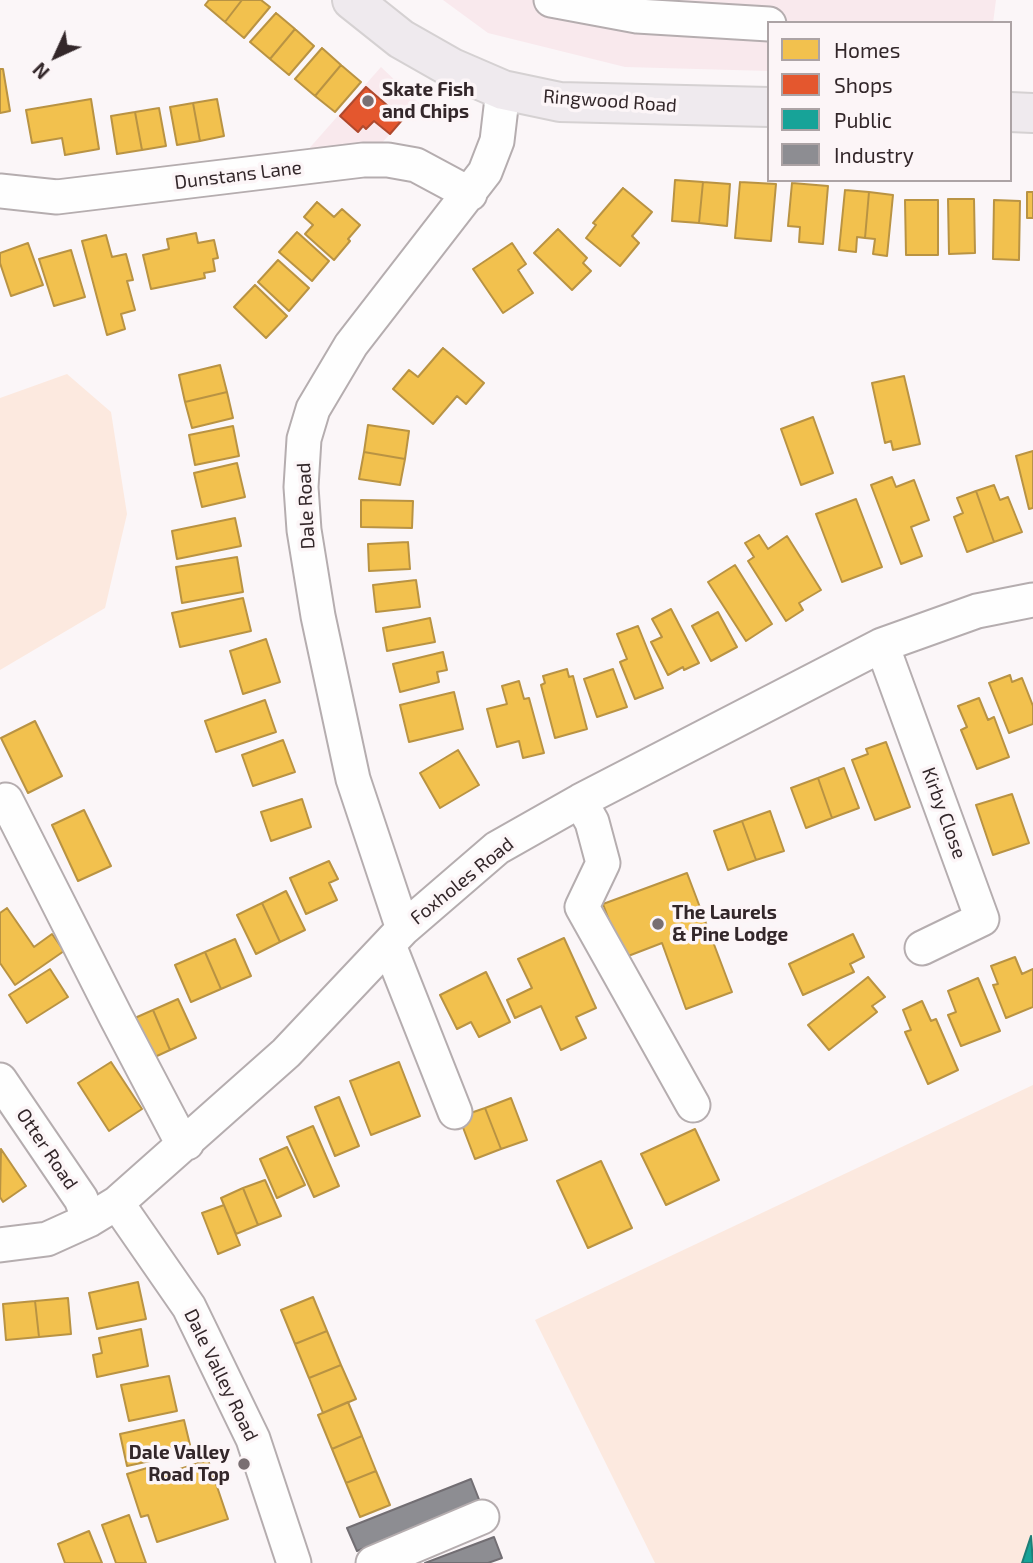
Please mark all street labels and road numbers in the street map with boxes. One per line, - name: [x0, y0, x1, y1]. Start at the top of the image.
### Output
- street label: Ringwood Road: [542, 85, 678, 117]
- street label: Dunstans Lane: [173, 156, 303, 194]
- street label: Dale Road: [292, 462, 320, 550]
- street label: Kirby Close: [917, 764, 971, 862]
- street label: Foxholes Road: [406, 833, 518, 929]
- street label: Otter Road: [12, 1104, 82, 1194]
- street label: Dale Valley Road: [179, 1305, 263, 1445]

